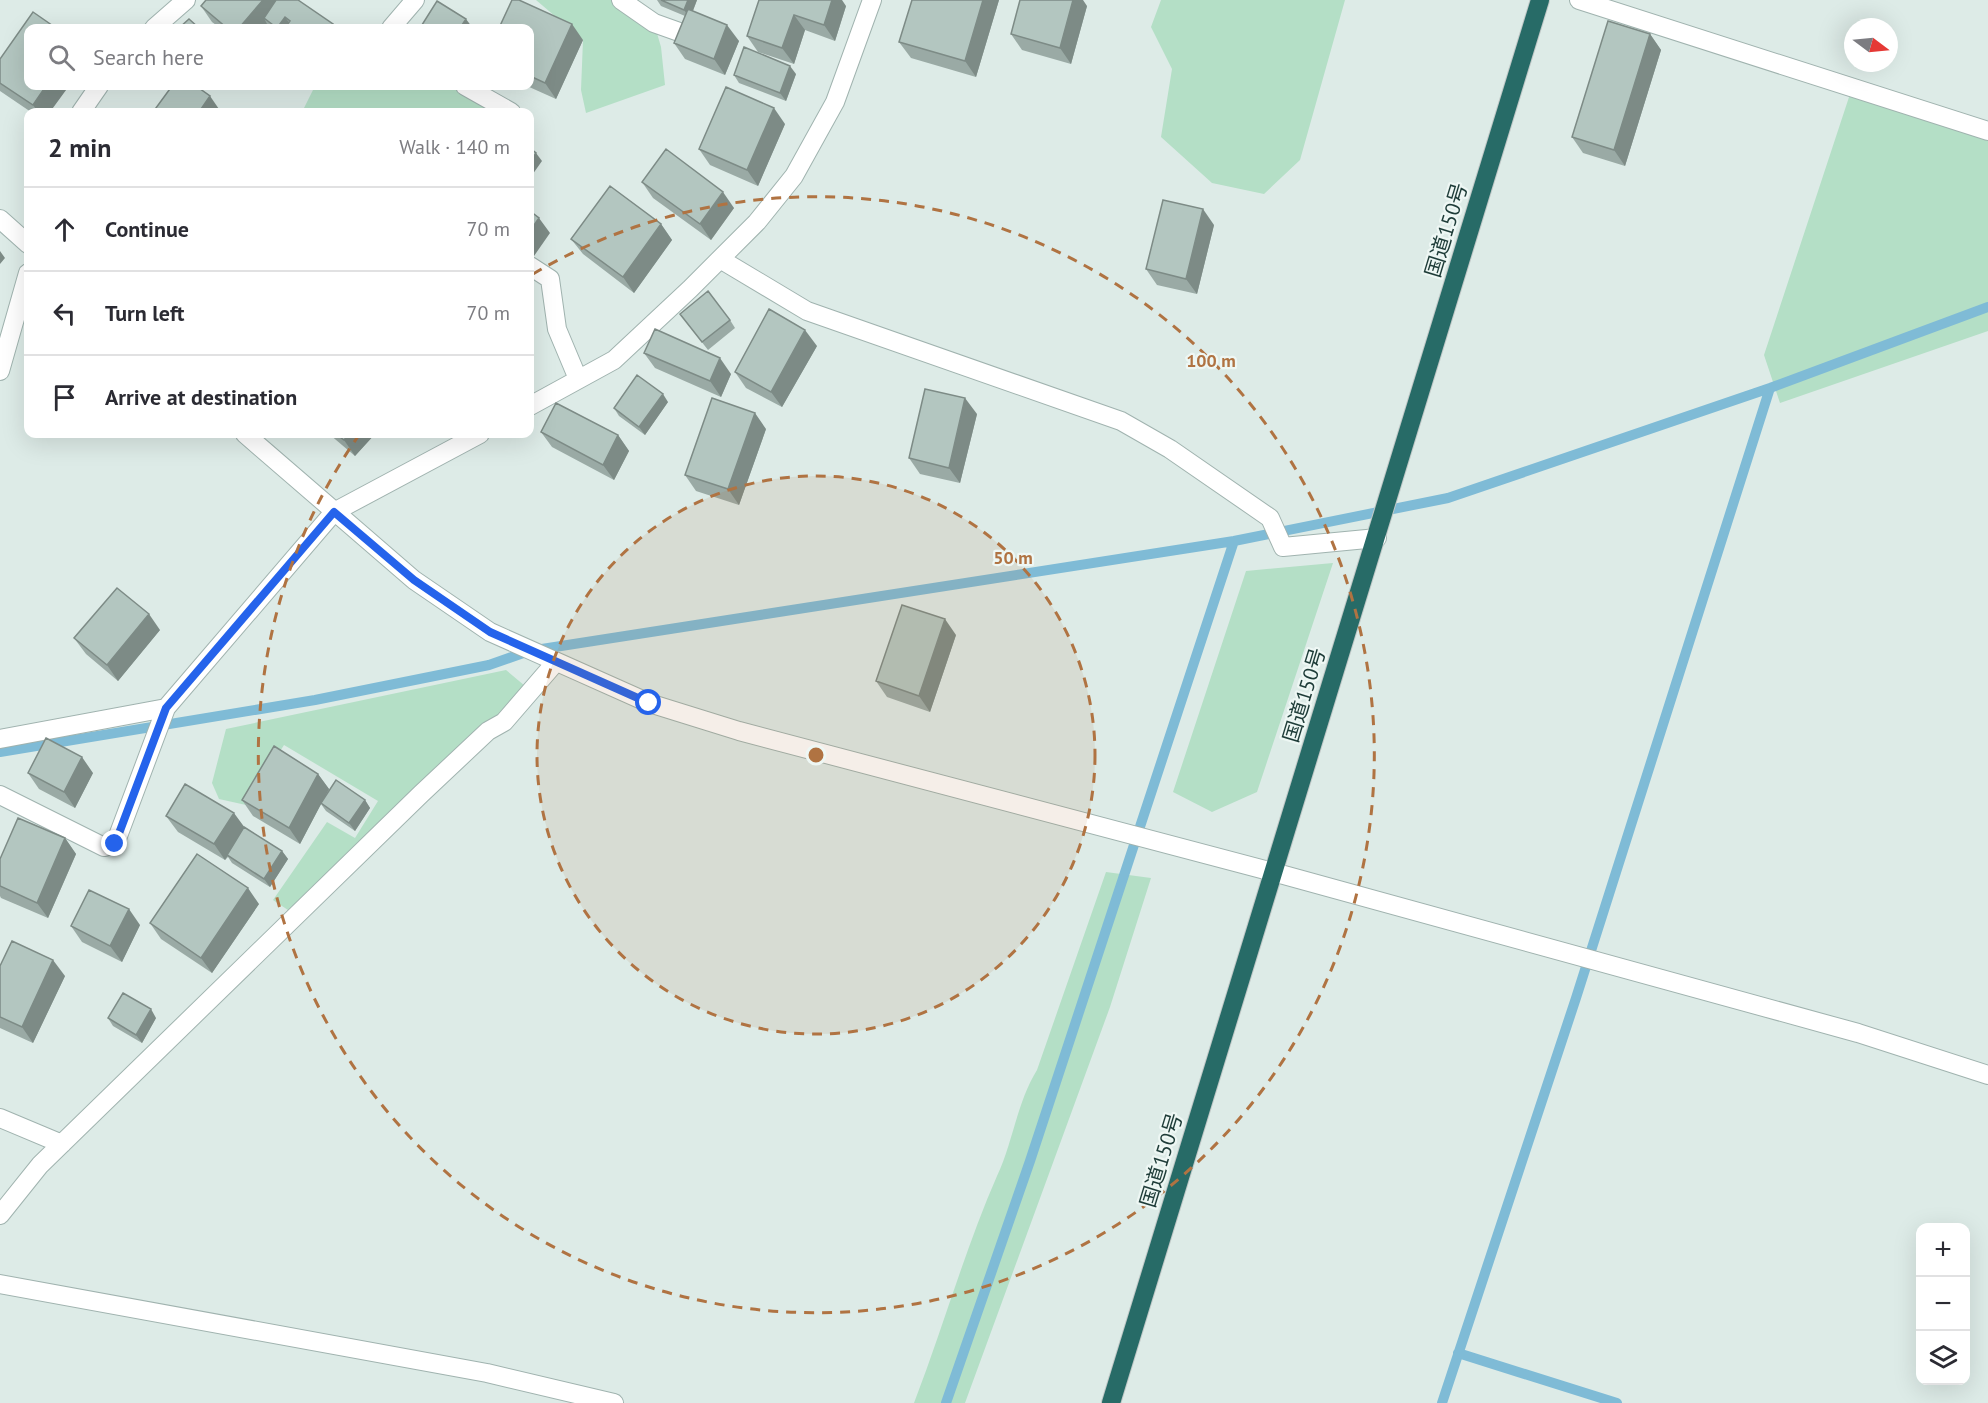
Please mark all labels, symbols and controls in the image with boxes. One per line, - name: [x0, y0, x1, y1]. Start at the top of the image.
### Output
- north arrow: [1844, 18, 1898, 72]
- search box: [24, 24, 534, 90]
- icon: search: [45, 41, 78, 74]
- text: Search here: [93, 43, 204, 71]
- text: 2 min: [48, 131, 111, 164]
- text: Walk · 140 m: [399, 134, 510, 160]
- street label: 国道150号: [1419, 180, 1473, 280]
- icon: ahead: [48, 213, 81, 246]
- text: Continue: [105, 215, 189, 243]
- text: 70 m: [467, 216, 510, 242]
- icon: left: [48, 297, 81, 330]
- text: Turn left: [105, 299, 185, 327]
- text: 70 m: [467, 300, 510, 326]
- text: 100 m: [1186, 349, 1236, 372]
- icon: arrive: [48, 381, 81, 414]
- text: Arrive at destination: [105, 383, 297, 411]
- text: 50 m: [993, 546, 1033, 569]
- street label: 国道150号: [1277, 645, 1331, 745]
- route start: [635, 689, 661, 715]
- centre of rings: [806, 745, 826, 765]
- route end: [101, 830, 127, 856]
- street label: 国道150号: [1134, 1110, 1188, 1210]
- map controls: [1916, 1223, 1970, 1385]
- button: +: [1916, 1223, 1970, 1277]
- button: −: [1916, 1277, 1970, 1331]
- button: layers: [1916, 1331, 1970, 1385]

